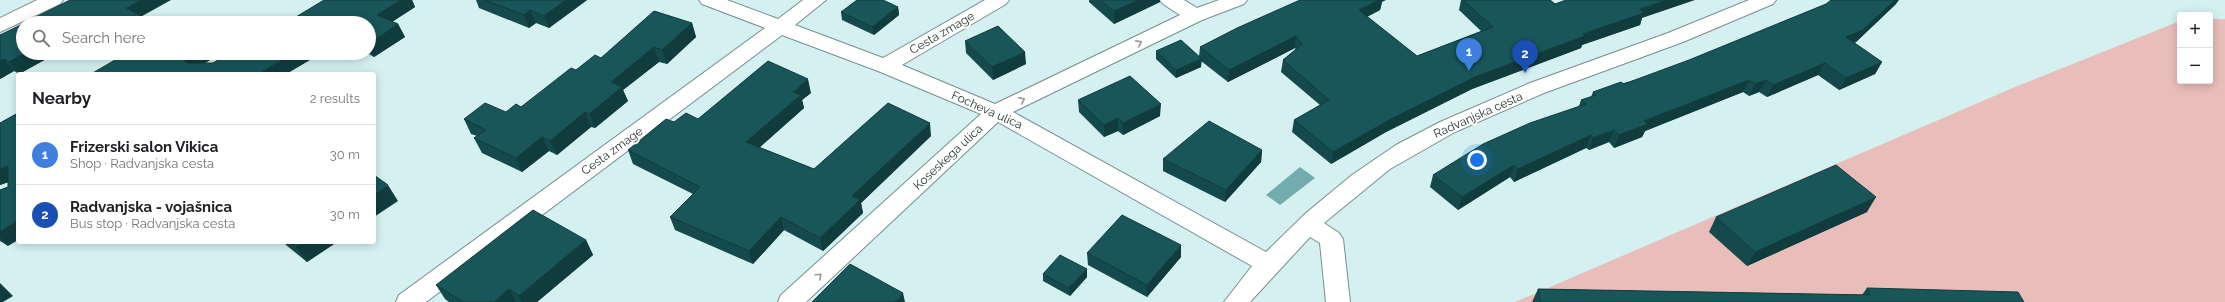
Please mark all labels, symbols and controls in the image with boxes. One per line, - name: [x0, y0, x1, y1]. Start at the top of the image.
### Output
- street label: Cesta zmage: [907, 9, 977, 57]
- map controls: [2177, 12, 2213, 84]
- button: +: [2177, 12, 2213, 48]
- search box: [16, 16, 376, 60]
- icon: search: [30, 27, 52, 49]
- text: Search here: [62, 29, 145, 47]
- pin: 1: [1456, 38, 1482, 71]
- one-way arrow: [1135, 40, 1142, 48]
- pin: 2: [1512, 40, 1538, 73]
- button: −: [2177, 48, 2213, 84]
- text: Nearby: [32, 88, 91, 108]
- street label: Focheva ulica: [949, 88, 1025, 132]
- street label: Radvanjska cesta: [1431, 89, 1525, 141]
- text: 2 results: [310, 91, 360, 106]
- one-way arrow: [1018, 97, 1025, 104]
- street label: Koseskega ulica: [911, 121, 985, 193]
- street label: Cesta zmage: [579, 124, 645, 178]
- text: Frizerski salon Vikica: [70, 138, 218, 156]
- text: 1: [42, 147, 48, 162]
- text: 30 m: [330, 147, 360, 162]
- your location: [1467, 150, 1487, 170]
- text: Shop · Radvanjska cesta: [70, 156, 214, 171]
- text: Radvanjska - vojašnica: [70, 198, 232, 216]
- text: 2: [41, 207, 49, 222]
- text: 30 m: [330, 207, 360, 222]
- text: Bus stop · Radvanjska cesta: [70, 216, 235, 231]
- one-way arrow: [814, 273, 821, 280]

